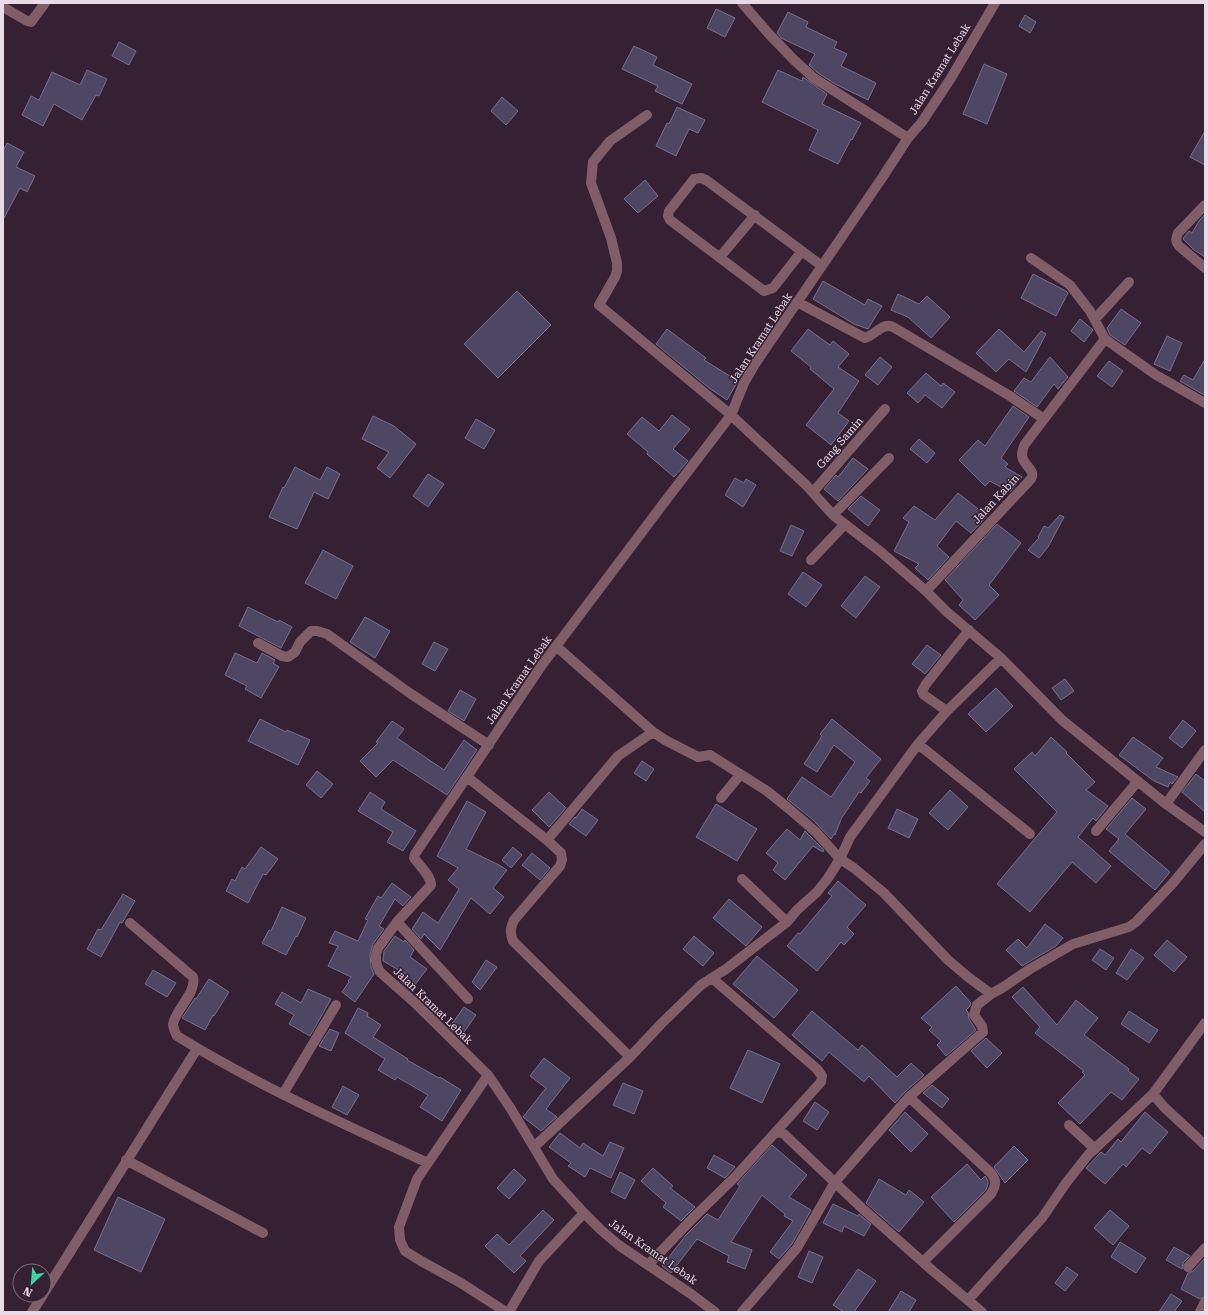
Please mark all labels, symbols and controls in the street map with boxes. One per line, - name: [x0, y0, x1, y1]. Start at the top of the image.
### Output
- street label: Jalan Kramat Lebak: [907, 21, 973, 117]
- street label: Jalan Kramat Lebak: [727, 290, 795, 386]
- street label: Gang Samin: [814, 414, 866, 472]
- street label: Jalan Kabin: [970, 472, 1022, 526]
- street label: Jalan Kramat Lebak: [484, 633, 554, 727]
- street label: Jalan Kramat Lebak: [391, 965, 475, 1047]
- street label: Jalan Kramat Lebak: [606, 1217, 700, 1287]
- north arrow: [12, 1263, 52, 1303]
- text: N: [21, 1284, 34, 1299]

